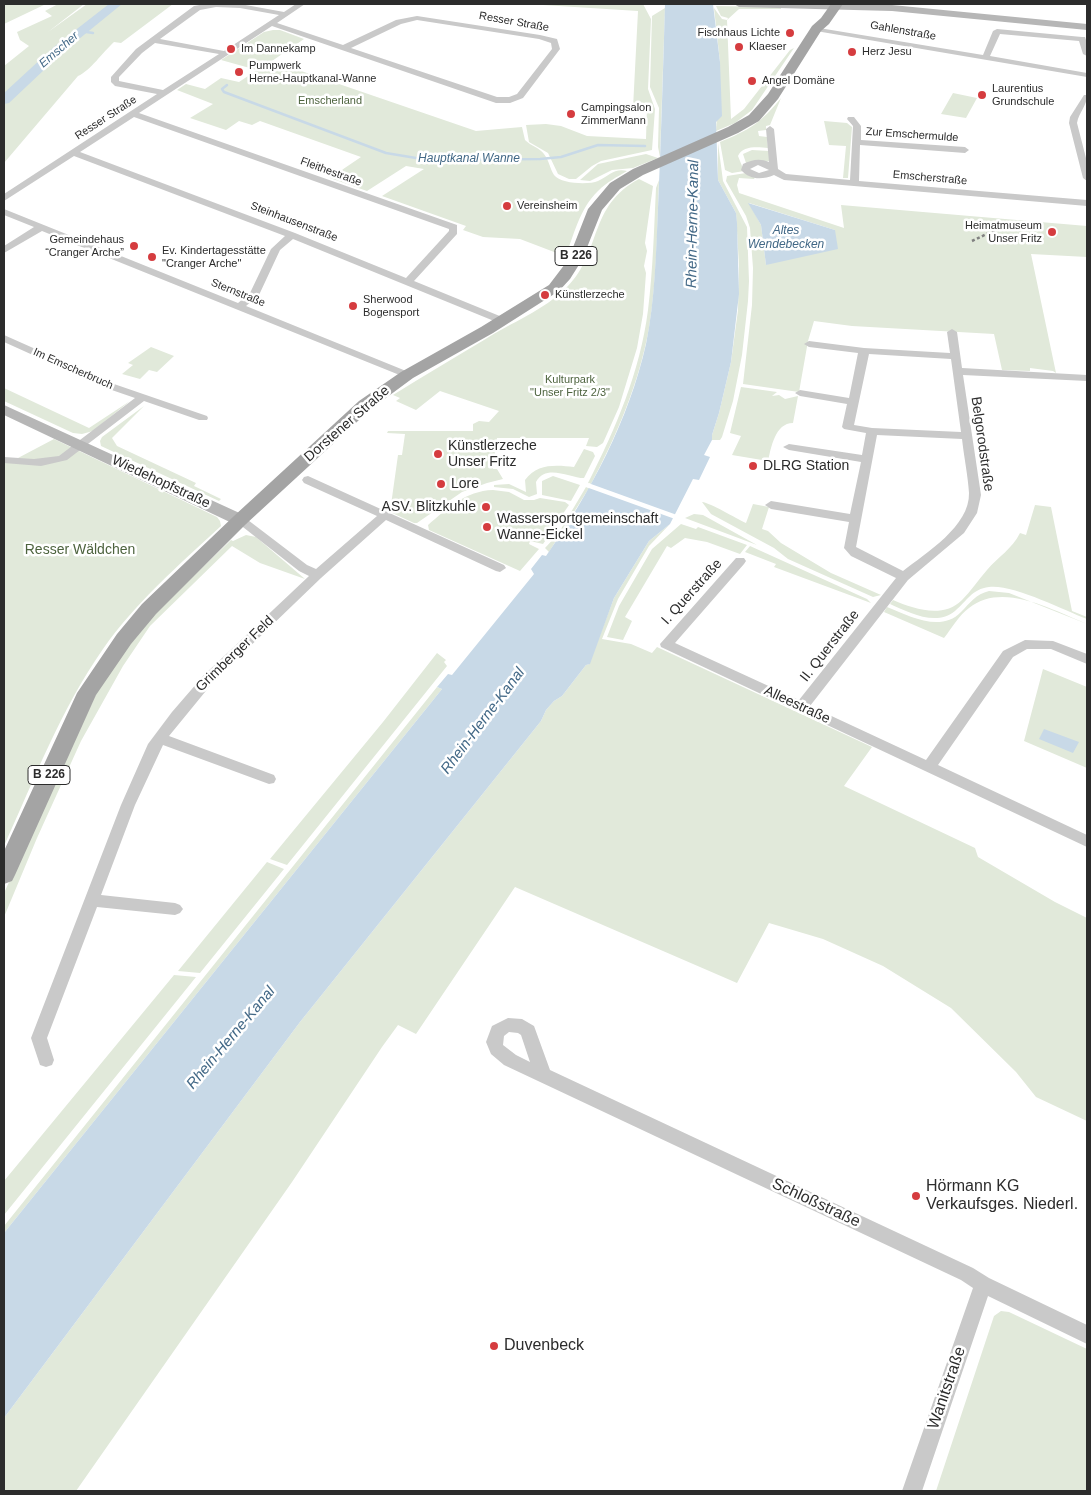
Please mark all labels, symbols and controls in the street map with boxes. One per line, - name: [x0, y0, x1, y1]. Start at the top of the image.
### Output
- street label: Resser Straße: [478, 9, 550, 35]
- street label: Gahlenstraße: [869, 19, 937, 43]
- place label: Fischhaus Lichte: [697, 26, 780, 40]
- marker: Fischhaus Lichte: [784, 27, 796, 39]
- water label: Emscher: [36, 29, 82, 71]
- place label: Klaeser: [749, 40, 786, 54]
- marker: Klaeser: [733, 41, 745, 53]
- place label: Im Dannekamp: [241, 42, 316, 56]
- marker: Im Dannekamp: [225, 43, 237, 55]
- place label: Herz Jesu: [862, 45, 912, 59]
- marker: Herz Jesu: [846, 46, 858, 58]
- place label: Pumpwerk Herne-Hauptkanal-Wanne: [249, 59, 376, 85]
- marker: Pumpwerk Herne-Hauptkanal-Wanne: [233, 66, 245, 78]
- place label: Angel Domäne: [762, 74, 835, 88]
- marker: Angel Domäne: [746, 75, 758, 87]
- place label: Laurentius Grundschule: [992, 82, 1054, 108]
- marker: Laurentius Grundschule: [976, 89, 988, 101]
- street label: Resser Straße: [73, 93, 139, 143]
- park label: Emscherland: [298, 94, 362, 108]
- place label: Campingsalon ZimmerMann: [581, 101, 651, 127]
- marker: Campingsalon ZimmerMann: [565, 108, 577, 120]
- street label: Zur Emschermulde: [865, 125, 959, 145]
- water label: Hauptkanal Wanne: [418, 152, 520, 166]
- street label: Fleithestraße: [299, 155, 363, 189]
- water label: Rhein-Herne-Kanal: [683, 160, 703, 288]
- street label: Emscherstraße: [892, 168, 968, 188]
- street label: Steinhausenstraße: [249, 199, 339, 245]
- place label: Vereinsheim: [517, 199, 578, 213]
- marker: Vereinsheim: [501, 200, 513, 212]
- place label: Heimatmuseum Unser Fritz: [965, 219, 1042, 245]
- water label: Altes Wendebecken: [748, 224, 824, 252]
- marker: Heimatmuseum Unser Fritz: [1046, 226, 1058, 238]
- place label: Gemeindehaus “Cranger Arche”: [45, 233, 124, 259]
- marker: Gemeindehaus “Cranger Arche”: [128, 240, 140, 252]
- place label: Ev. Kindertagesstätte "Cranger Arche": [162, 244, 266, 270]
- road number: B 226: [555, 247, 597, 266]
- marker: Ev. Kindertagesstätte "Cranger Arche": [146, 251, 158, 263]
- street label: Sternstraße: [209, 276, 267, 310]
- place label: Künstlerzeche: [555, 288, 625, 302]
- marker: Künstlerzeche: [539, 289, 551, 301]
- place label: Sherwood Bogensport: [363, 293, 419, 319]
- marker: Sherwood Bogensport: [347, 300, 359, 312]
- street label: Im Emscherbruch: [31, 345, 115, 393]
- park label: Kulturpark "Unser Fritz 2/3": [530, 373, 610, 399]
- street label: Dorstener Straße: [301, 382, 393, 466]
- street label: Belgorodstraße: [967, 395, 997, 493]
- place label: Künstlerzeche Unser Fritz: [448, 438, 537, 471]
- marker: Künstlerzeche Unser Fritz: [432, 448, 444, 460]
- street label: Wiedehopfstraße: [109, 452, 213, 512]
- place label: DLRG Station: [763, 458, 849, 474]
- marker: DLRG Station: [747, 460, 759, 472]
- place label: Lore: [451, 476, 479, 492]
- marker: Lore: [435, 478, 447, 490]
- place label: ASV. Blitzkuhle: [382, 499, 476, 515]
- marker: ASV. Blitzkuhle: [480, 501, 492, 513]
- place label: Wassersportgemeinschaft Wanne-Eickel: [497, 511, 658, 544]
- marker: Wassersportgemeinschaft Wanne-Eickel: [481, 521, 493, 533]
- park label: Resser Wäldchen: [25, 542, 135, 558]
- street label: I. Querstraße: [658, 556, 726, 628]
- street label: II. Querstraße: [797, 607, 863, 685]
- street label: Grimberger Feld: [193, 613, 277, 695]
- water label: Rhein-Herne-Kanal: [437, 664, 529, 778]
- street label: Alleestraße: [761, 682, 833, 728]
- road number: B 226: [28, 766, 70, 784]
- water label: Rhein-Herne-Kanal: [183, 983, 279, 1093]
- street label: Schloßstraße: [769, 1174, 863, 1232]
- place label: Hörmann KG Verkaufsges. Niederl.: [926, 1177, 1078, 1215]
- marker: Hörmann KG Verkaufsges. Niederl.: [910, 1190, 922, 1202]
- place label: Duvenbeck: [504, 1336, 584, 1356]
- marker: Duvenbeck: [488, 1340, 500, 1352]
- street label: Wanitstraße: [924, 1344, 970, 1432]

